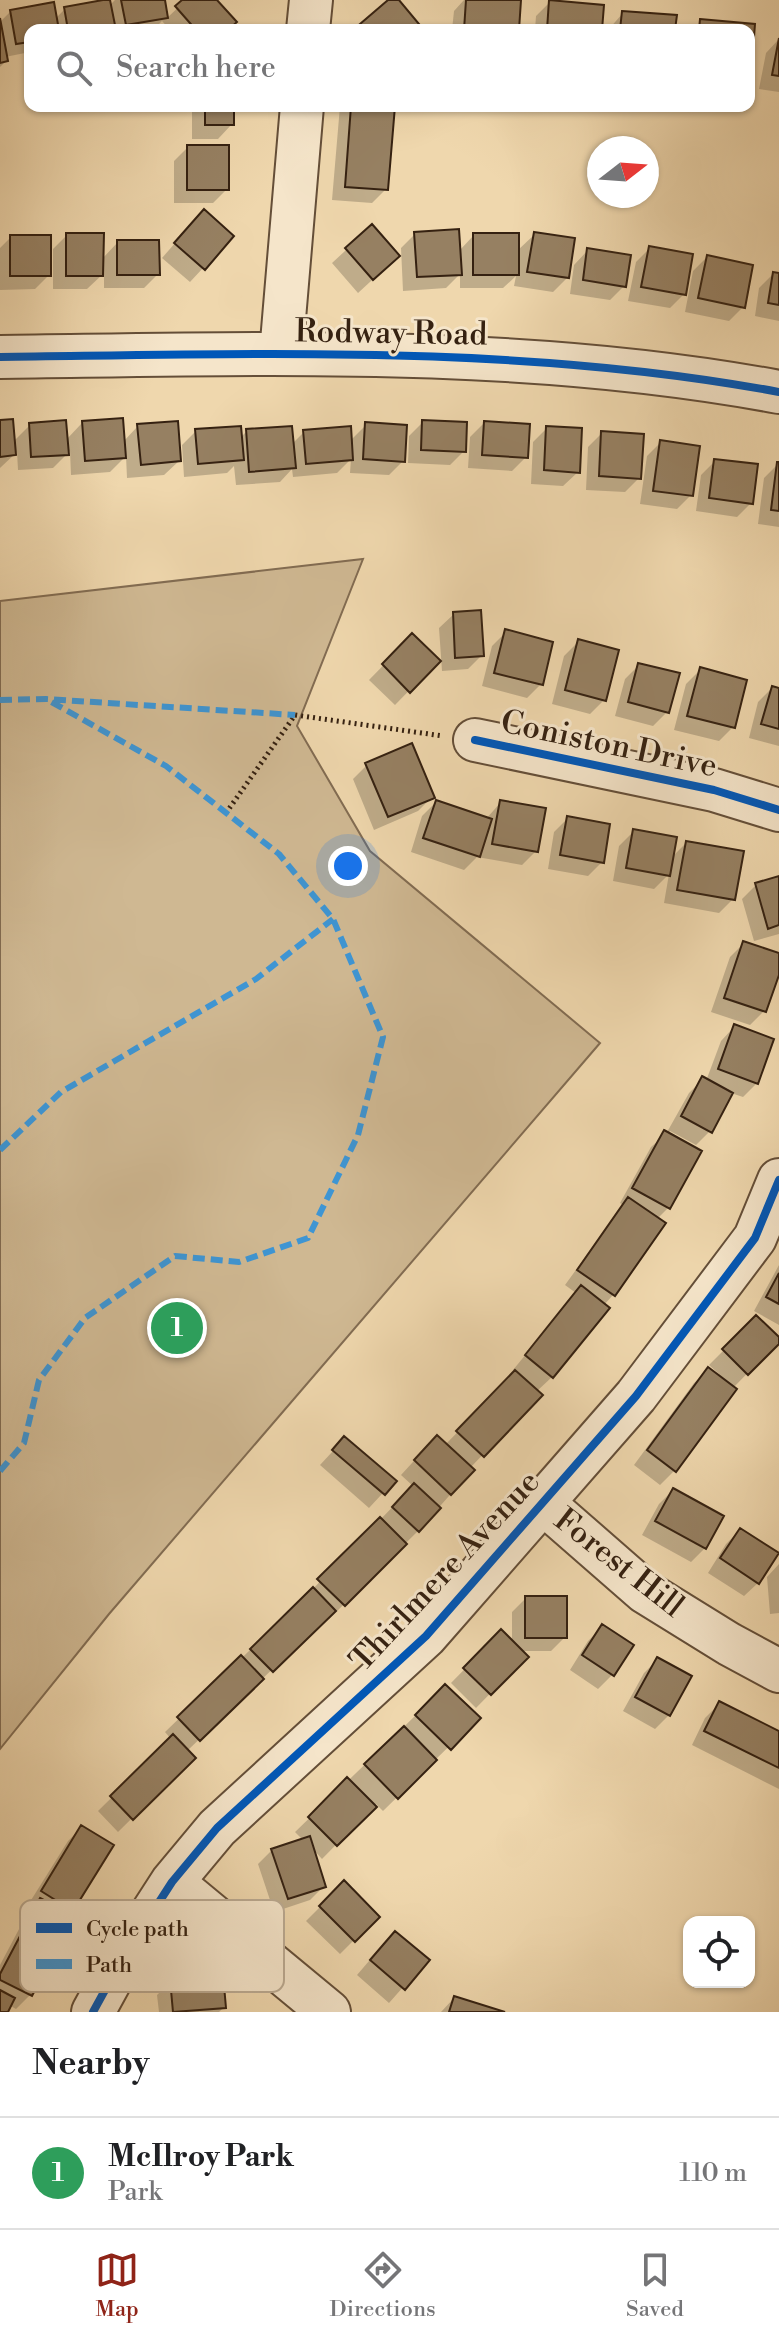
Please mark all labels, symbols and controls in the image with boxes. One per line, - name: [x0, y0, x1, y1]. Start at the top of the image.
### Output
- search box: [24, 24, 755, 112]
- icon: search: [52, 46, 96, 90]
- text: Search here: [116, 49, 276, 87]
- north arrow: [587, 136, 659, 208]
- street label: Rodway Road: [294, 311, 488, 355]
- street label: Coniston Drive: [497, 702, 721, 786]
- your location: [328, 846, 368, 886]
- pin: 1: [151, 1298, 203, 1358]
- street label: Thirlmere Avenue: [342, 1462, 548, 1680]
- street label: Forest Hill: [546, 1500, 692, 1626]
- legend: [20, 1900, 284, 1992]
- text: Cycle path: [86, 1916, 189, 1943]
- map controls: [683, 1916, 755, 1988]
- button: locate: [683, 1916, 755, 1988]
- text: Path: [86, 1952, 132, 1979]
- text: Nearby: [32, 2043, 150, 2085]
- text: McIlroy Park: [108, 2138, 294, 2176]
- text: 1: [52, 2157, 64, 2189]
- text: 110 m: [679, 2157, 747, 2189]
- text: Park: [108, 2176, 162, 2208]
- tab: Map: [95, 2248, 139, 2323]
- tab: Directions: [330, 2248, 436, 2323]
- tab: Saved: [626, 2248, 684, 2323]

